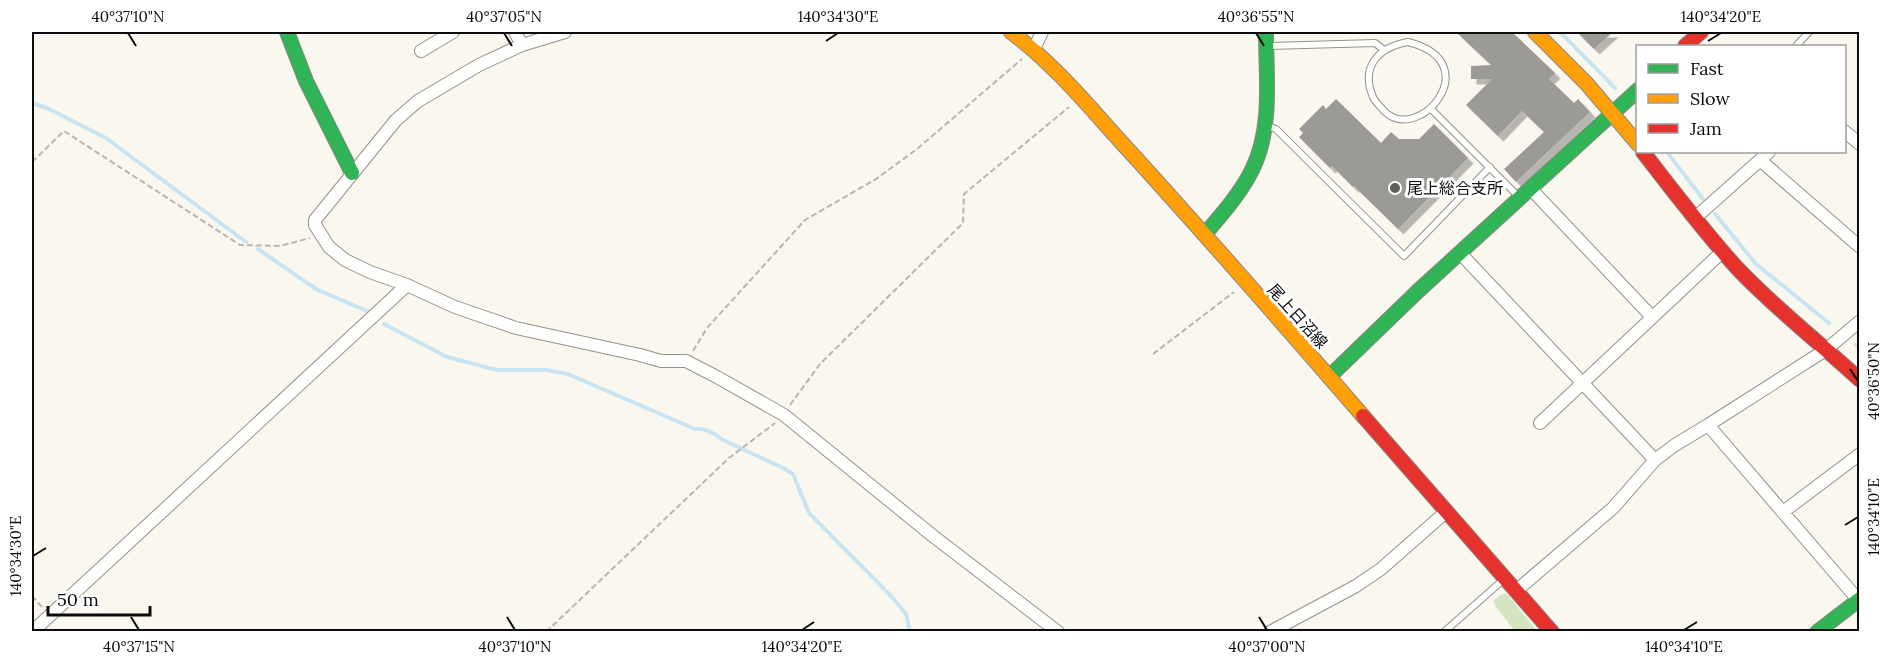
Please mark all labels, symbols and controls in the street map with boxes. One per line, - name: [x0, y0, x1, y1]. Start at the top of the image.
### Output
- text: 40°37'10"N: [92, 7, 164, 26]
- text: 40°37'05"N: [466, 7, 542, 26]
- text: 140°34'30"E: [798, 7, 878, 26]
- text: 40°36'55"N: [1218, 7, 1294, 26]
- text: 140°34'20"E: [1681, 7, 1761, 26]
- legend: [1636, 45, 1846, 153]
- text: Fast: [1690, 57, 1724, 80]
- text: Slow: [1690, 87, 1730, 110]
- text: Jam: [1689, 117, 1722, 140]
- place label: 尾上総合支所: [1407, 178, 1503, 198]
- marker: 尾上総合支所: [1388, 181, 1402, 195]
- street label: 尾上日沼線: [1264, 280, 1332, 352]
- text: 40°36'50"N: [1864, 342, 1883, 420]
- text: 140°34'10"E: [1864, 478, 1883, 556]
- text: 140°34'30"E: [6, 516, 25, 596]
- scale bar: [48, 579, 150, 617]
- text: 50 m: [57, 588, 99, 611]
- text: 40°37'15"N: [103, 637, 175, 656]
- text: 40°37'10"N: [479, 637, 551, 656]
- text: 140°34'20"E: [762, 637, 842, 656]
- text: 40°37'00"N: [1229, 637, 1305, 656]
- text: 140°34'10"E: [1645, 637, 1723, 656]

